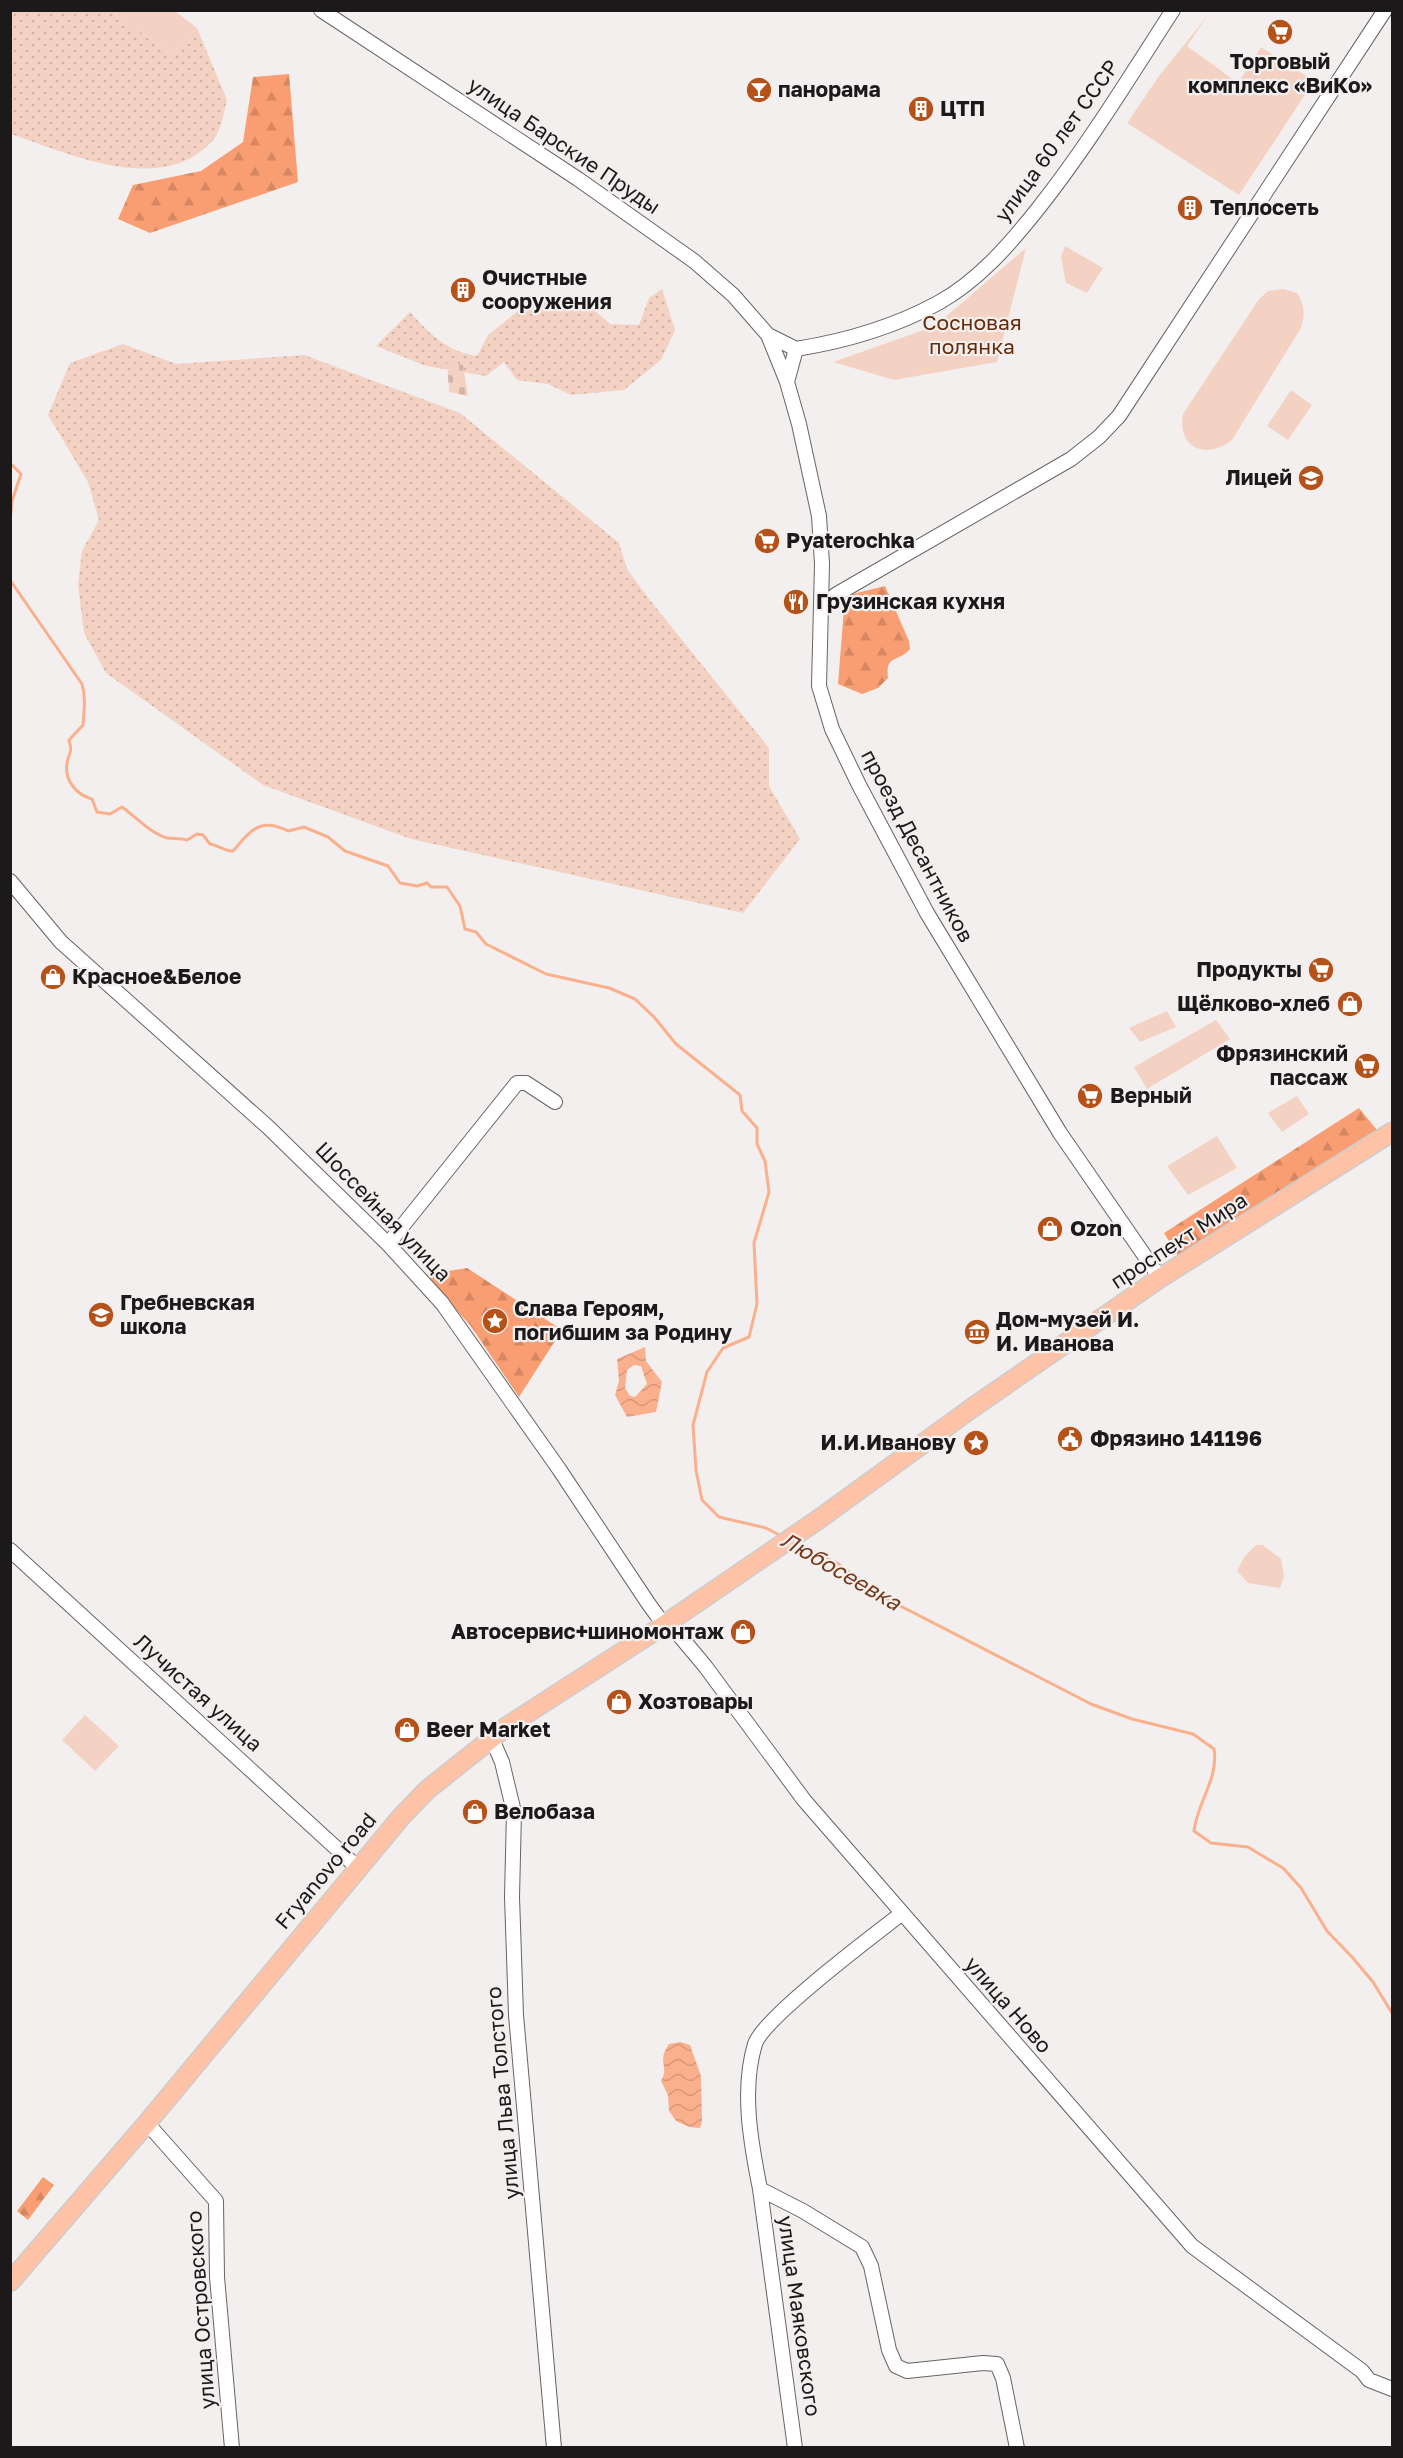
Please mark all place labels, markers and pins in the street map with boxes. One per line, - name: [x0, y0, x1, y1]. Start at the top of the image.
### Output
- supermarket icon: Торговый комплекс «ВиКо»: [1265, 17, 1295, 47]
- place label: Торговый комплекс «ВиКо»: [1188, 48, 1372, 98]
- bar icon: панорама: [744, 75, 774, 105]
- place label: панорама: [778, 76, 881, 102]
- building icon: ЦТП: [906, 94, 936, 124]
- place label: ЦТП: [940, 95, 985, 121]
- building icon: Теплосеть: [1175, 193, 1205, 223]
- place label: Теплосеть: [1210, 194, 1319, 220]
- place label: Очистные сооружения: [482, 264, 612, 314]
- building icon: Очистные сооружения: [448, 275, 478, 305]
- school or university icon: Лицей: [1296, 463, 1326, 493]
- place label: Лицей: [1226, 464, 1292, 490]
- supermarket icon: Pyaterochka: [752, 526, 782, 556]
- place label: Pyaterochka: [786, 527, 915, 553]
- restaurant icon: Грузинская кухня: [781, 587, 811, 617]
- place label: Грузинская кухня: [816, 588, 1005, 614]
- supermarket icon: Продукты: [1306, 955, 1336, 985]
- place label: Продукты: [1196, 956, 1302, 982]
- shop icon: Красное&Белое: [38, 962, 68, 992]
- place label: Красное&Белое: [72, 963, 241, 989]
- shop icon: Щёлково-хлеб: [1335, 989, 1365, 1019]
- place label: Щёлково-хлеб: [1177, 990, 1330, 1016]
- place label: Фрязинский пассаж: [1216, 1040, 1349, 1090]
- supermarket icon: Фрязинский пассаж: [1352, 1051, 1382, 1081]
- supermarket icon: Верный: [1075, 1081, 1105, 1111]
- place label: Верный: [1110, 1082, 1192, 1108]
- shop icon: Ozon: [1035, 1214, 1065, 1244]
- place label: Ozon: [1070, 1215, 1122, 1241]
- place label: Гребневская школа: [120, 1289, 255, 1339]
- place label: Слава Героям, погибшим за Родину: [514, 1295, 732, 1345]
- school or university icon: Гребневская школа: [86, 1300, 116, 1330]
- place icon: Слава Героям, погибшим за Родину: [480, 1306, 510, 1336]
- place label: Дом-музей И. И. Иванова: [996, 1306, 1140, 1356]
- museum icon: Дом-музей И. И. Иванова: [962, 1317, 992, 1347]
- public building icon: Фрязино 141196: [1055, 1424, 1085, 1454]
- place label: Фрязино 141196: [1090, 1425, 1262, 1451]
- place icon: И.И.Иванову: [961, 1428, 991, 1458]
- place label: И.И.Иванову: [821, 1429, 956, 1455]
- shop icon: Автосервис+шиномонтаж: [728, 1617, 758, 1647]
- place label: Автосервис+шиномонтаж: [451, 1618, 725, 1644]
- shop icon: Хозтовары: [604, 1687, 634, 1717]
- place label: Хозтовары: [638, 1688, 753, 1714]
- shop icon: Beer Market: [392, 1715, 422, 1745]
- place label: Beer Market: [426, 1716, 551, 1742]
- shop icon: Велобаза: [460, 1797, 490, 1827]
- place label: Велобаза: [494, 1798, 595, 1824]

